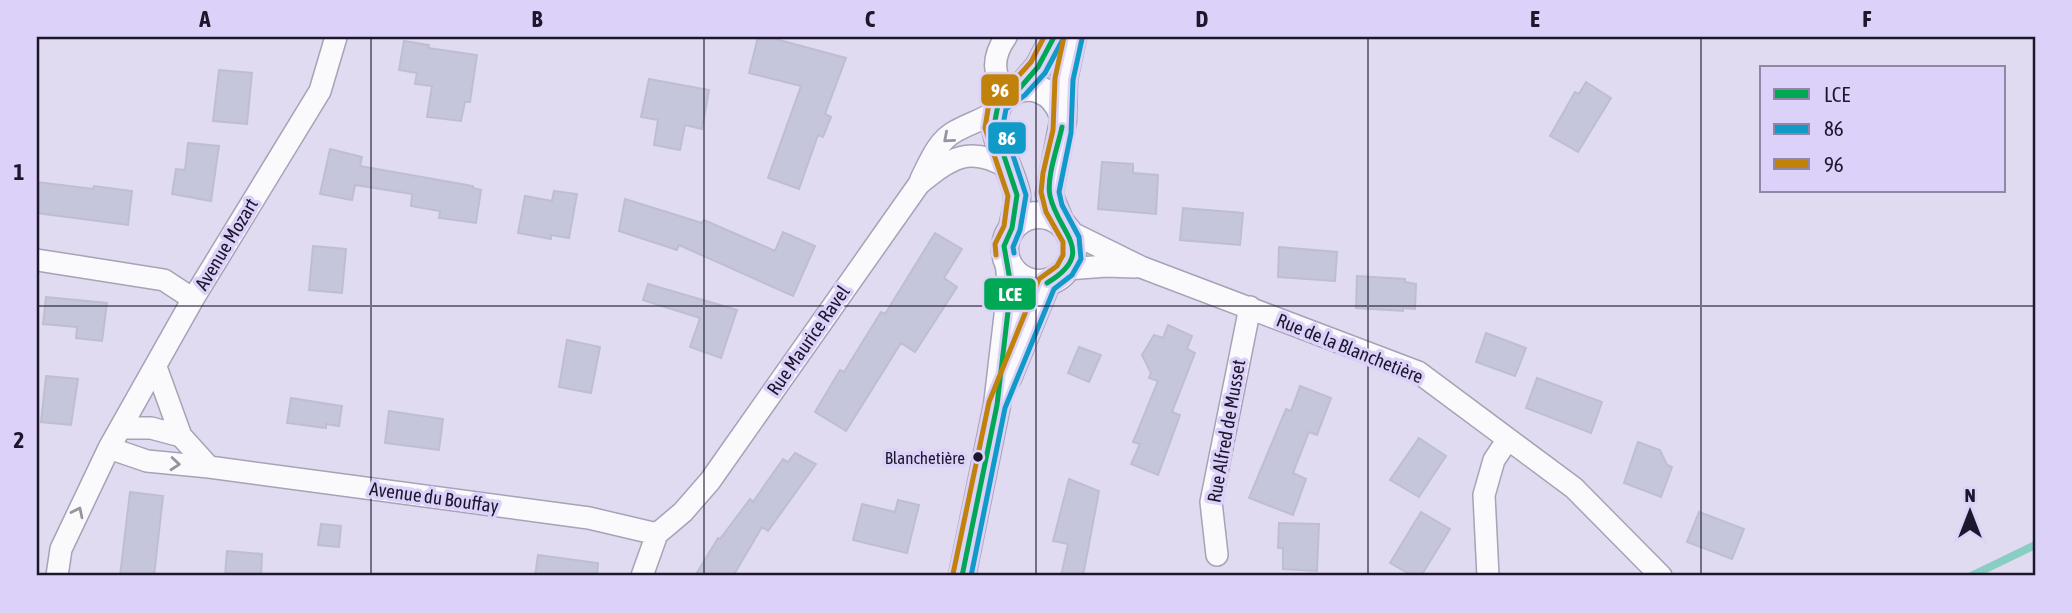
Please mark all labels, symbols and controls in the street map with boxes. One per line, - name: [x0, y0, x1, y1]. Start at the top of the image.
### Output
- text: A: [198, 6, 211, 32]
- text: B: [532, 6, 543, 32]
- text: C: [865, 6, 876, 32]
- text: D: [1196, 6, 1209, 32]
- text: E: [1530, 6, 1540, 32]
- text: F: [1862, 6, 1872, 32]
- legend: [1760, 66, 2006, 192]
- line badge: 96: [980, 73, 1020, 107]
- text: 96: [991, 79, 1009, 101]
- text: LCE: [1824, 82, 1850, 106]
- text: 86: [1824, 116, 1844, 140]
- line badge: 86: [987, 121, 1027, 155]
- text: 86: [998, 127, 1016, 149]
- one-way arrow: [943, 130, 956, 142]
- text: 96: [1824, 152, 1844, 176]
- text: 1: [14, 159, 25, 185]
- street label: Avenue Mozart: [190, 194, 262, 294]
- line badge: LCE: [983, 277, 1037, 311]
- street label: Rue Maurice Ravel: [762, 281, 854, 399]
- text: LCE: [998, 283, 1022, 305]
- street label: Rue de la Blanchetière: [1273, 309, 1427, 387]
- street label: Rue Alfred de Musset: [1203, 358, 1249, 504]
- text: 2: [14, 427, 24, 453]
- place label: Blanchetière: [885, 448, 965, 468]
- marker: Blanchetière: [971, 450, 985, 464]
- one-way arrow: [170, 456, 181, 471]
- north arrow: [1936, 476, 2006, 546]
- street label: Avenue du Bouffay: [368, 477, 500, 517]
- text: N: [1964, 484, 1976, 506]
- one-way arrow: [70, 507, 84, 519]

